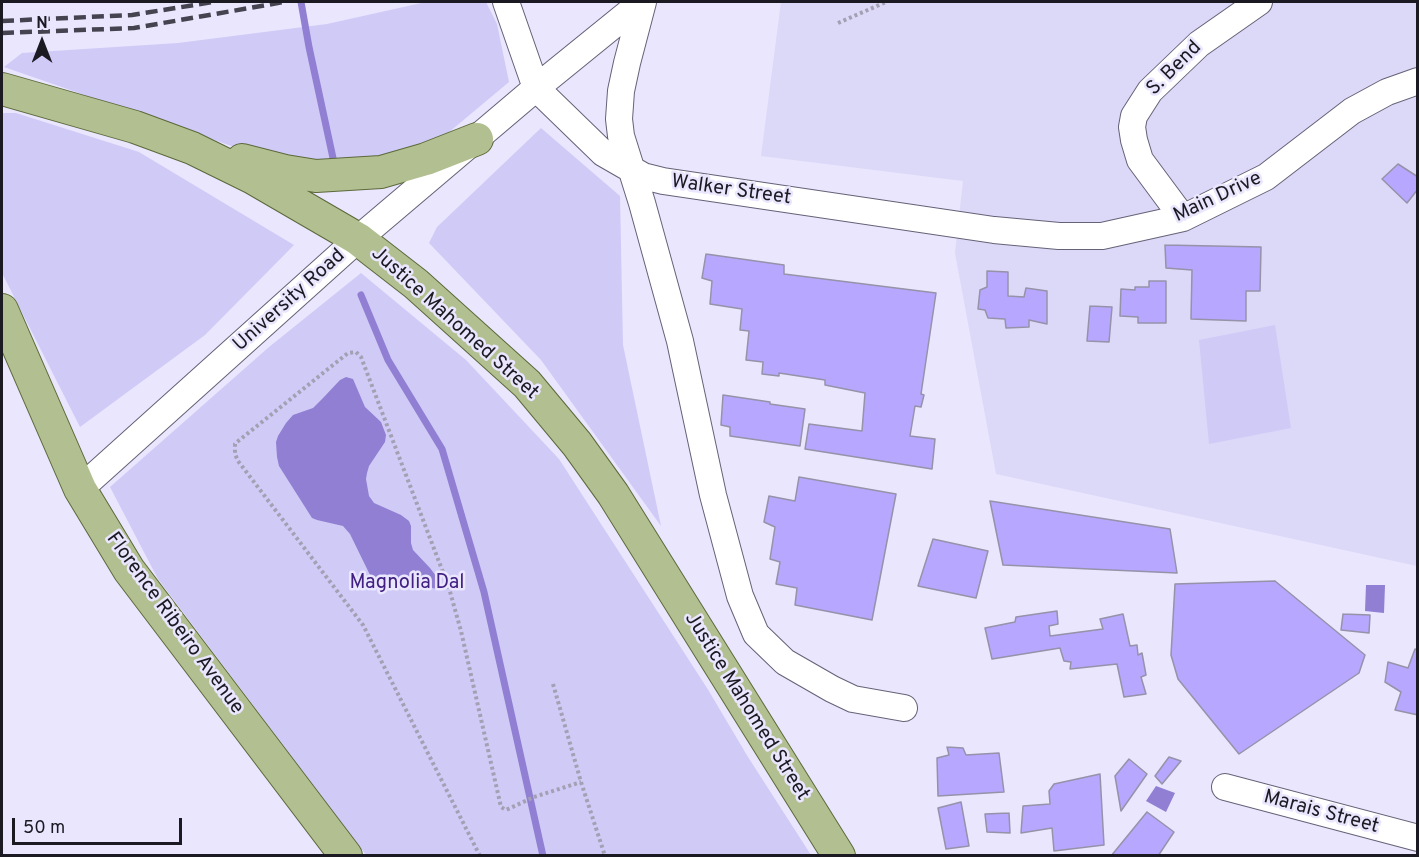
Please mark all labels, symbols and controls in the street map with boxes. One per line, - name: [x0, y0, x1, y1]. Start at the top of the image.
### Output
- north arrow: [12, 12, 72, 72]
- text: N: [36, 14, 48, 34]
- street label: S. Bend: [1143, 37, 1207, 101]
- street label: Main Drive: [1170, 167, 1266, 229]
- street label: Walker Street: [670, 171, 792, 211]
- street label: Justice Mahomed Street: [365, 242, 543, 406]
- street label: University Road: [229, 245, 351, 357]
- street label: Florence Ribeiro Avenue: [100, 528, 248, 720]
- park label: Magnolia Dal: [350, 572, 464, 596]
- street label: Justice Mahomed Street: [678, 609, 814, 805]
- street label: Marais Street: [1261, 786, 1381, 840]
- scale bar: [15, 806, 184, 844]
- text: 50 m: [23, 817, 65, 840]

